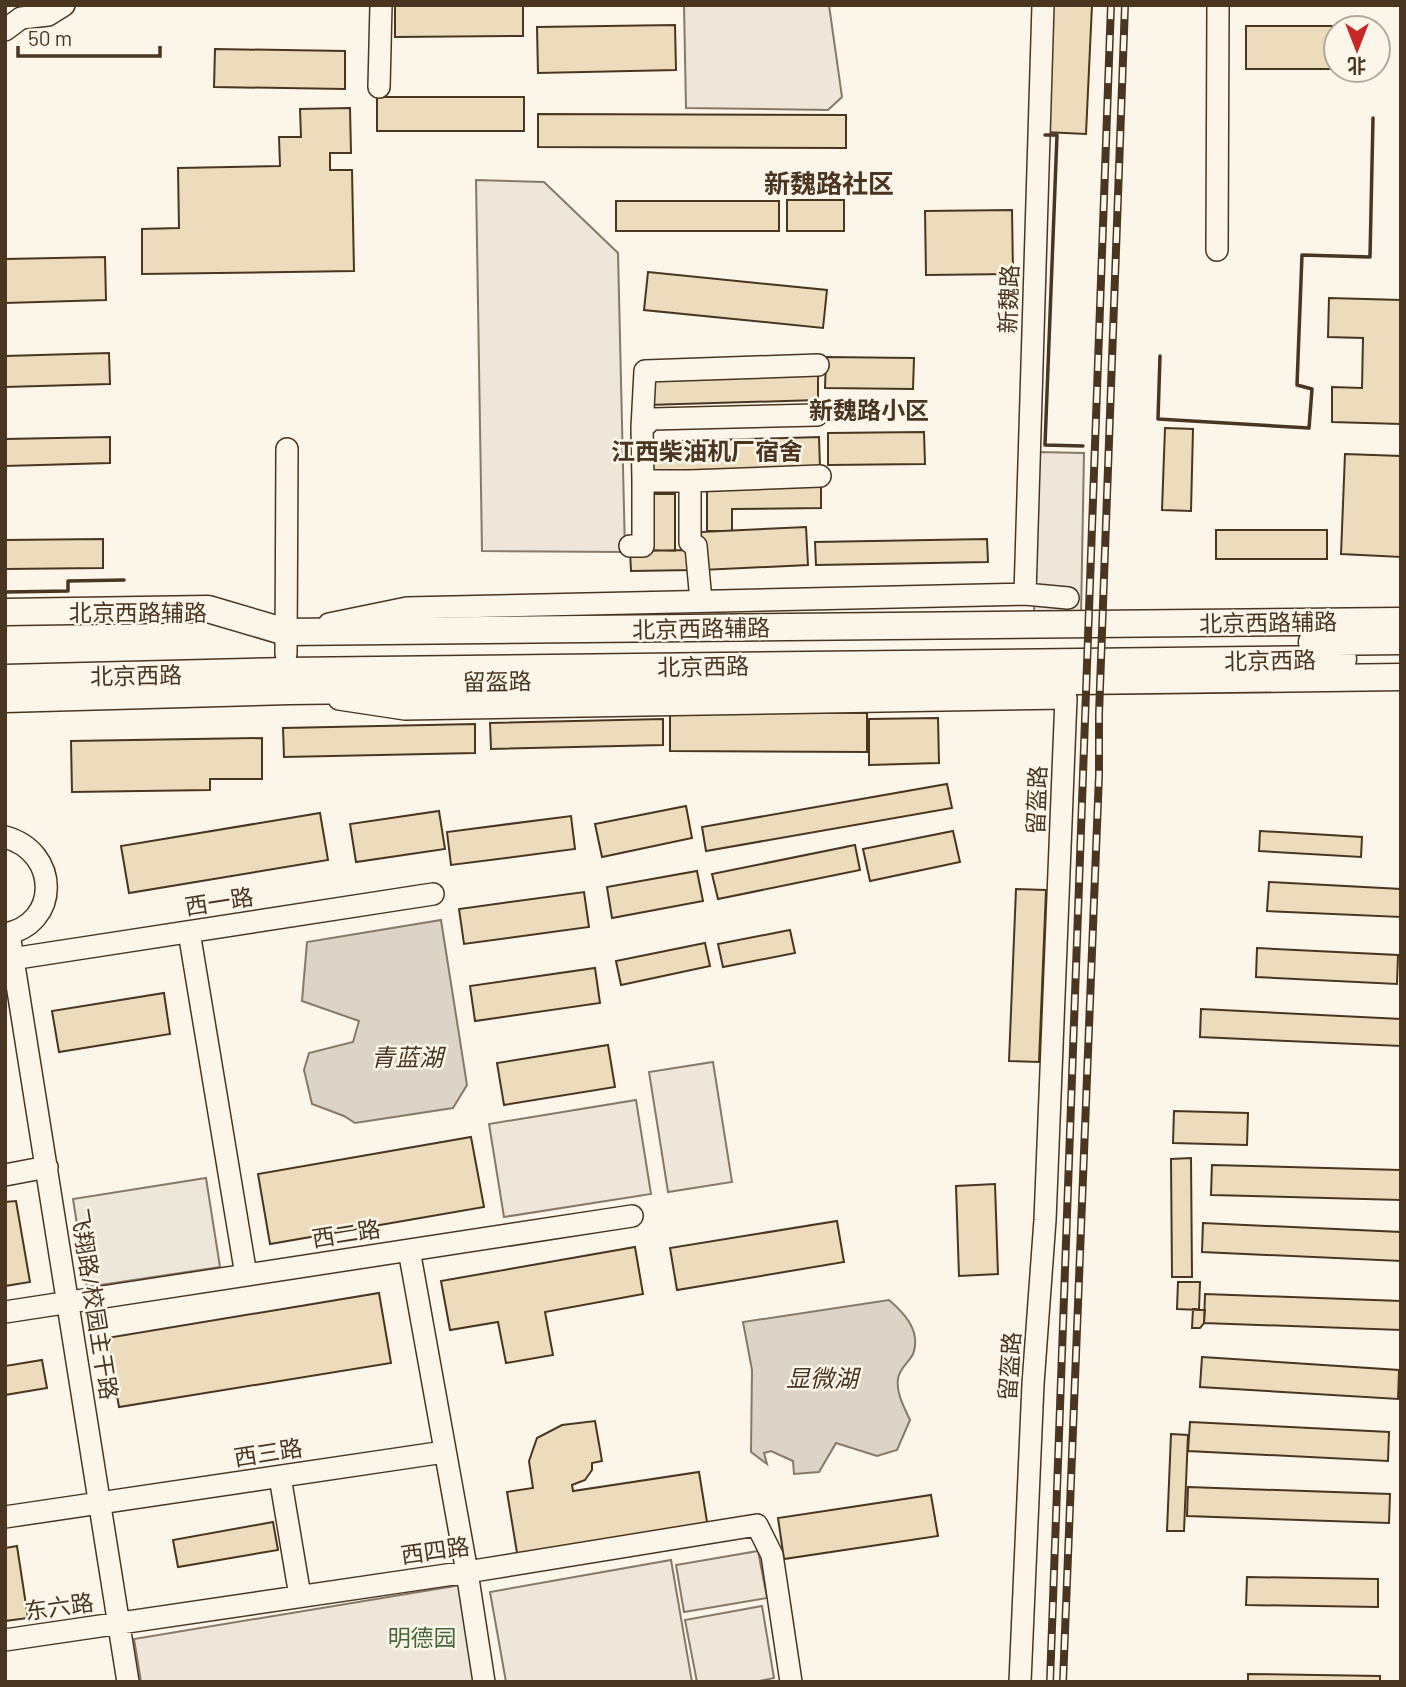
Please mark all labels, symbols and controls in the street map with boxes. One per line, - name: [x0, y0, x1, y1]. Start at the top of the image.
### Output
- scale bar: [18, 14, 159, 58]
- north arrow: [1322, 14, 1392, 84]
- text: 50 m: [28, 25, 72, 50]
- text: 北: [1347, 55, 1367, 78]
- district label: 新魏路社区: [764, 167, 894, 198]
- street label: 新魏路: [993, 264, 1023, 334]
- district label: 新魏路小区: [809, 395, 929, 424]
- district label: 江西柴油机厂宿舍: [611, 436, 803, 465]
- street label: 北京西路辅路: [69, 598, 207, 626]
- street label: 北京西路辅路: [1199, 607, 1337, 637]
- street label: 北京西路辅路: [632, 613, 770, 643]
- street label: 北京西路: [1224, 645, 1316, 675]
- street label: 北京西路: [657, 651, 749, 681]
- street label: 北京西路: [90, 660, 182, 690]
- street label: 留盔路: [462, 666, 532, 696]
- street label: 留盔路: [1021, 765, 1051, 835]
- street label: 西一路: [183, 882, 255, 920]
- water label: 青蓝湖: [371, 1042, 447, 1071]
- street label: 飞翔路/校园主干路: [66, 1206, 124, 1402]
- street label: 西二路: [310, 1214, 382, 1252]
- street label: 留盔路: [993, 1331, 1025, 1401]
- water label: 显微湖: [786, 1363, 862, 1392]
- street label: 西三路: [232, 1433, 304, 1471]
- street label: 西四路: [399, 1531, 471, 1569]
- street label: 东六路: [23, 1587, 95, 1625]
- park label: 明德园: [388, 1623, 457, 1651]

